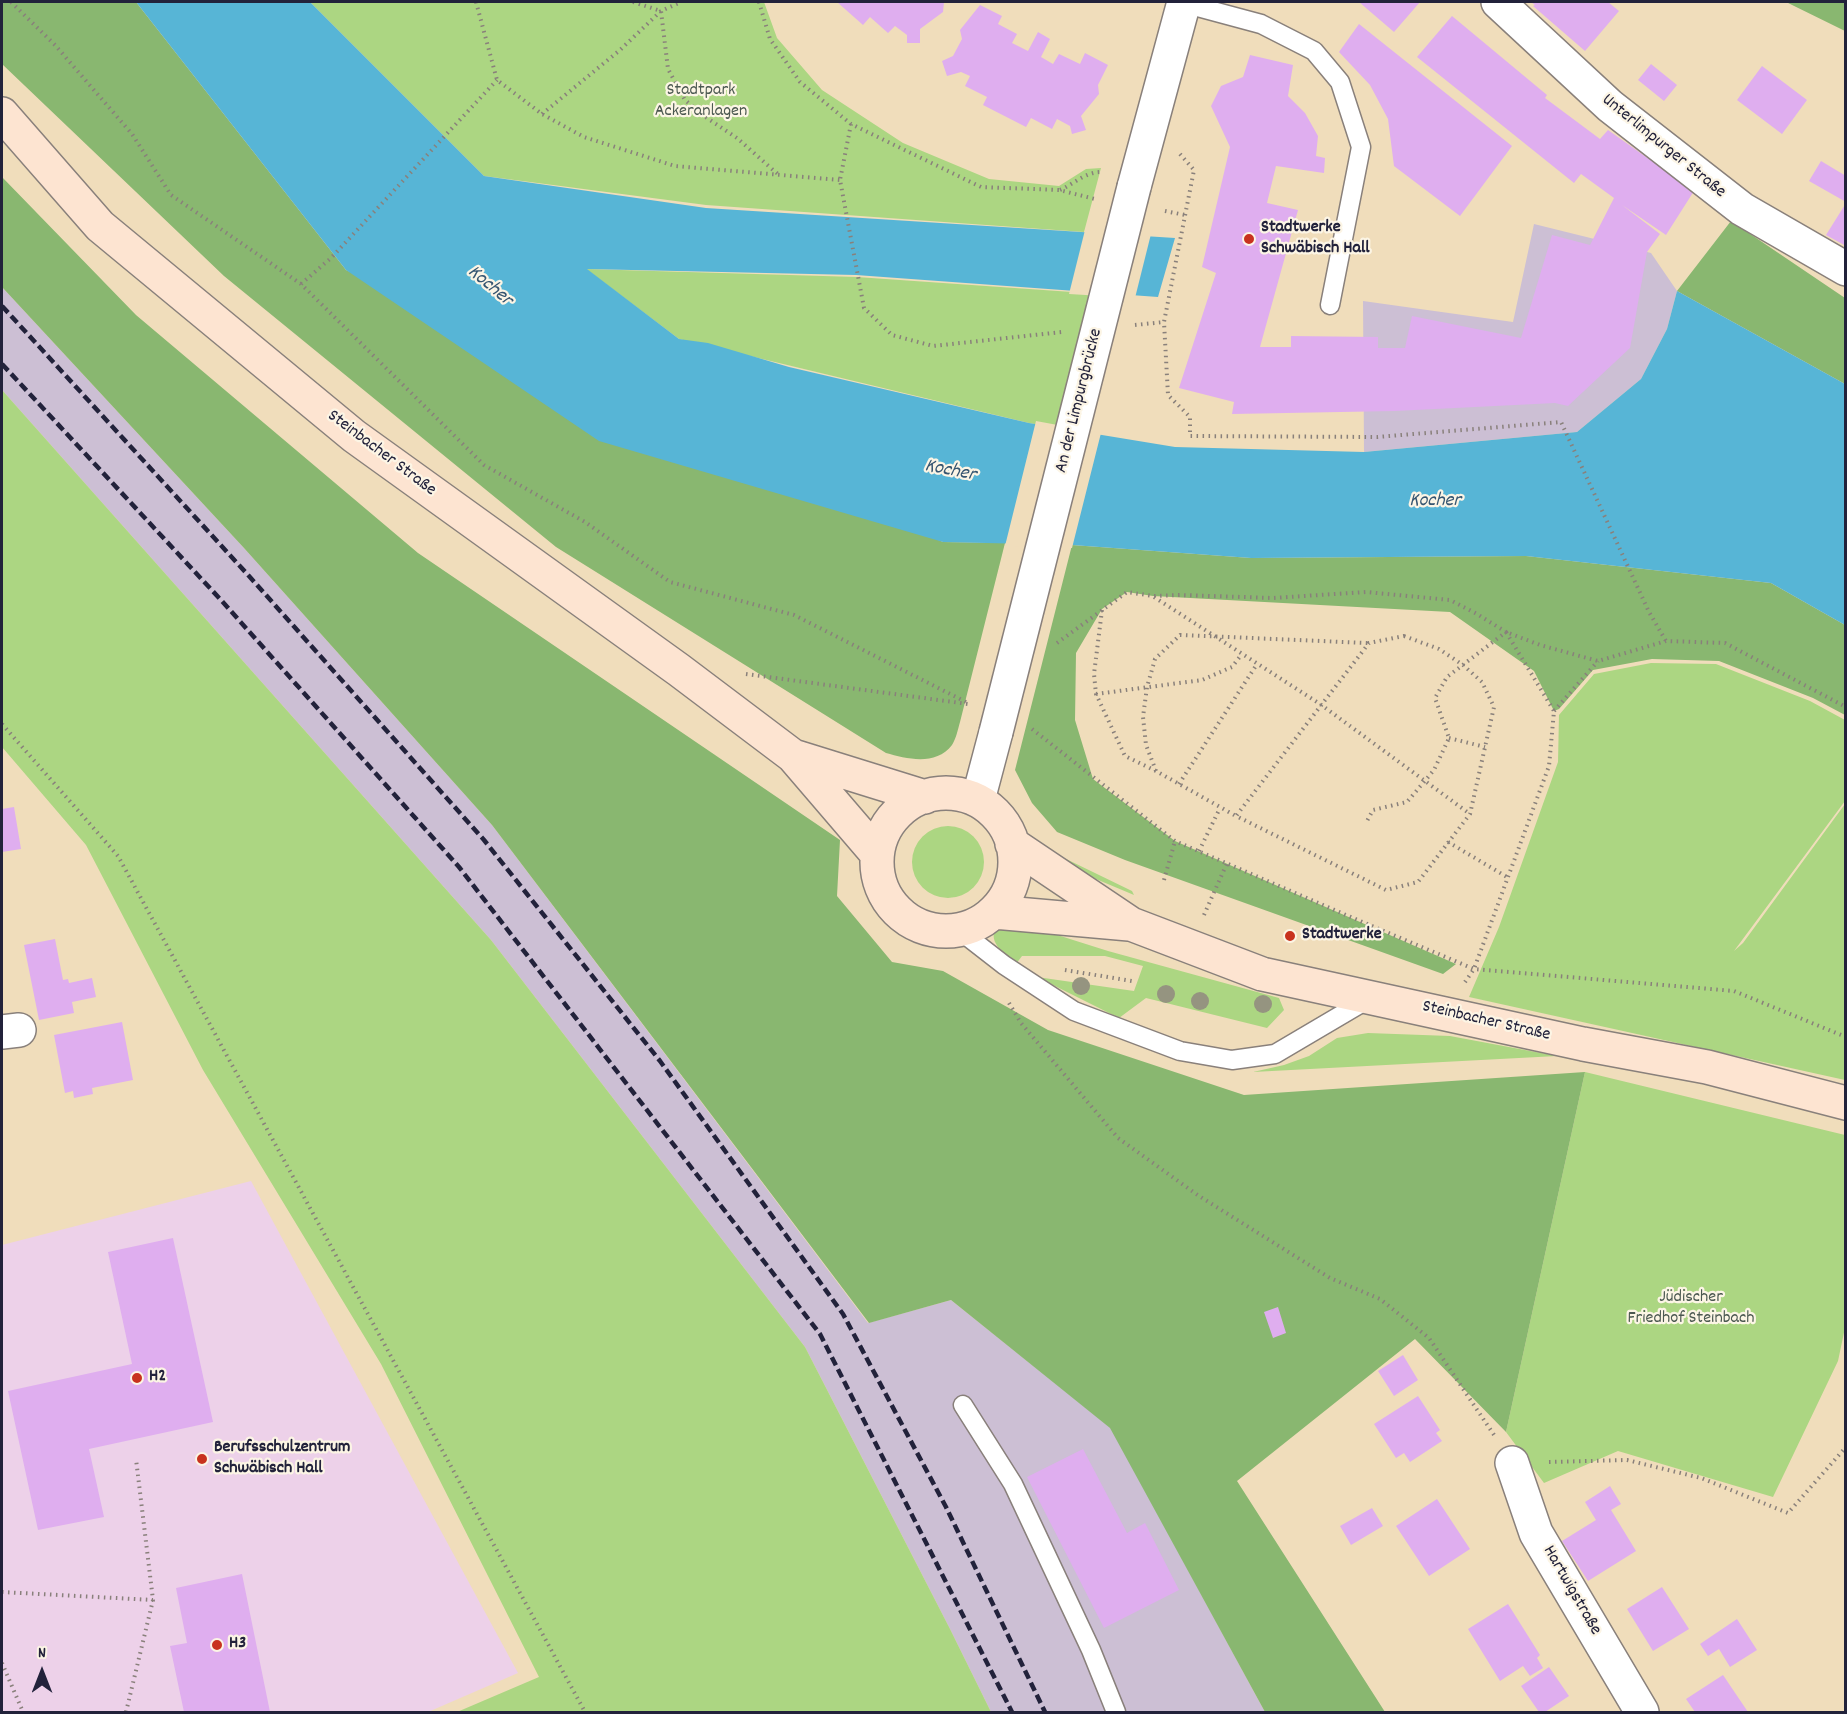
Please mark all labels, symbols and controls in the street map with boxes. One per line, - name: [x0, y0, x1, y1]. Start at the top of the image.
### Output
- park label: Stadtpark Ackeranlagen: [655, 81, 747, 124]
- street label: Unterlimpurger Straße: [1596, 90, 1730, 204]
- place label: Stadtwerke Schwäbisch Hall: [1261, 218, 1369, 260]
- marker: Stadtwerke Schwäbisch Hall: [1242, 232, 1256, 246]
- water label: Kocher: [462, 261, 516, 313]
- street label: An der Limpurgbrücke: [1052, 327, 1108, 475]
- street label: Steinbacher Straße: [322, 406, 440, 502]
- water label: Kocher: [922, 455, 978, 489]
- water label: Kocher: [1409, 490, 1461, 514]
- place label: Stadtwerke: [1302, 925, 1382, 947]
- marker: Stadtwerke: [1283, 929, 1297, 943]
- street label: Steinbacher Straße: [1420, 997, 1552, 1047]
- park label: Jüdischer Friedhof Steinbach: [1628, 1288, 1754, 1330]
- place label: H2: [149, 1367, 166, 1389]
- marker: H2: [130, 1371, 144, 1385]
- place label: Berufsschulzentrum Schwäbisch Hall: [214, 1438, 350, 1480]
- marker: Berufsschulzentrum Schwäbisch Hall: [195, 1452, 209, 1466]
- street label: Hartwigstraße: [1537, 1542, 1605, 1640]
- place label: H3: [229, 1634, 246, 1656]
- marker: H3: [210, 1638, 224, 1652]
- north arrow: [12, 1642, 72, 1702]
- text: N: [38, 1642, 46, 1665]

